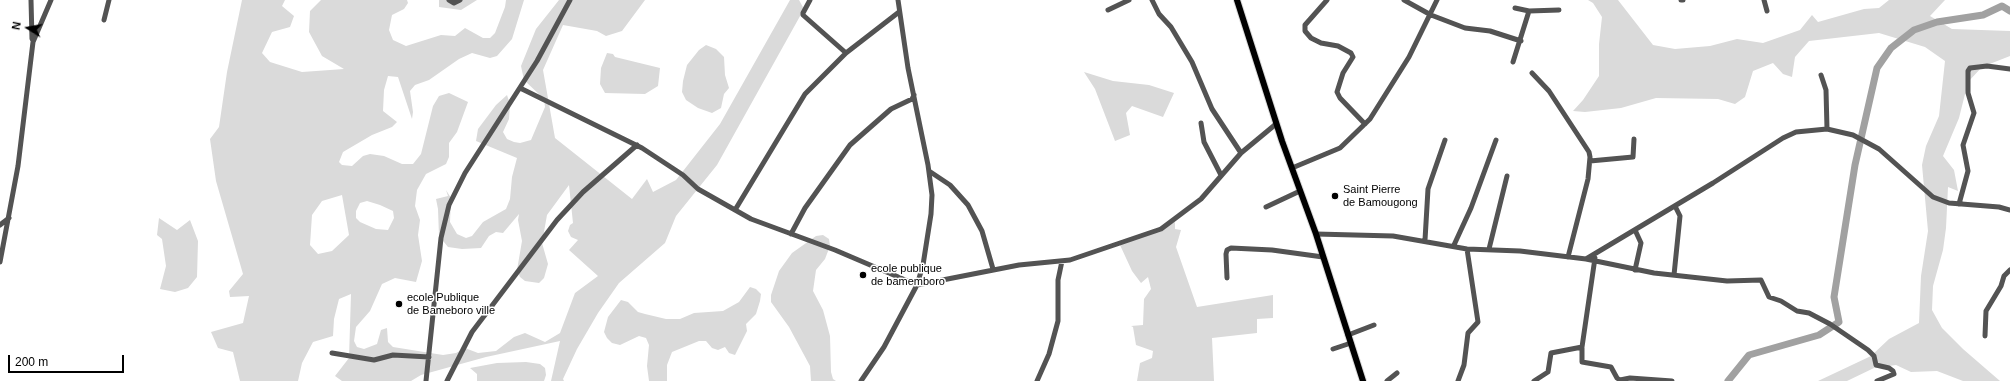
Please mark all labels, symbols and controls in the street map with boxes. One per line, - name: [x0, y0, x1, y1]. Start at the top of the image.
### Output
- north arrow: [8, 8, 48, 48]
- text: N: [10, 21, 23, 31]
- place label: Saint Pierre de Bamougong: [1343, 183, 1418, 209]
- marker: Saint Pierre de Bamougong: [1330, 191, 1340, 201]
- place label: ecole publique de bamemboro: [871, 262, 945, 288]
- marker: ecole publique de bamemboro: [858, 270, 868, 280]
- place label: ecole Publique de Bameboro ville: [407, 291, 495, 317]
- marker: ecole Publique de Bameboro ville: [394, 299, 404, 309]
- scale bar: [10, 347, 126, 373]
- text: 200 m: [15, 355, 48, 369]

